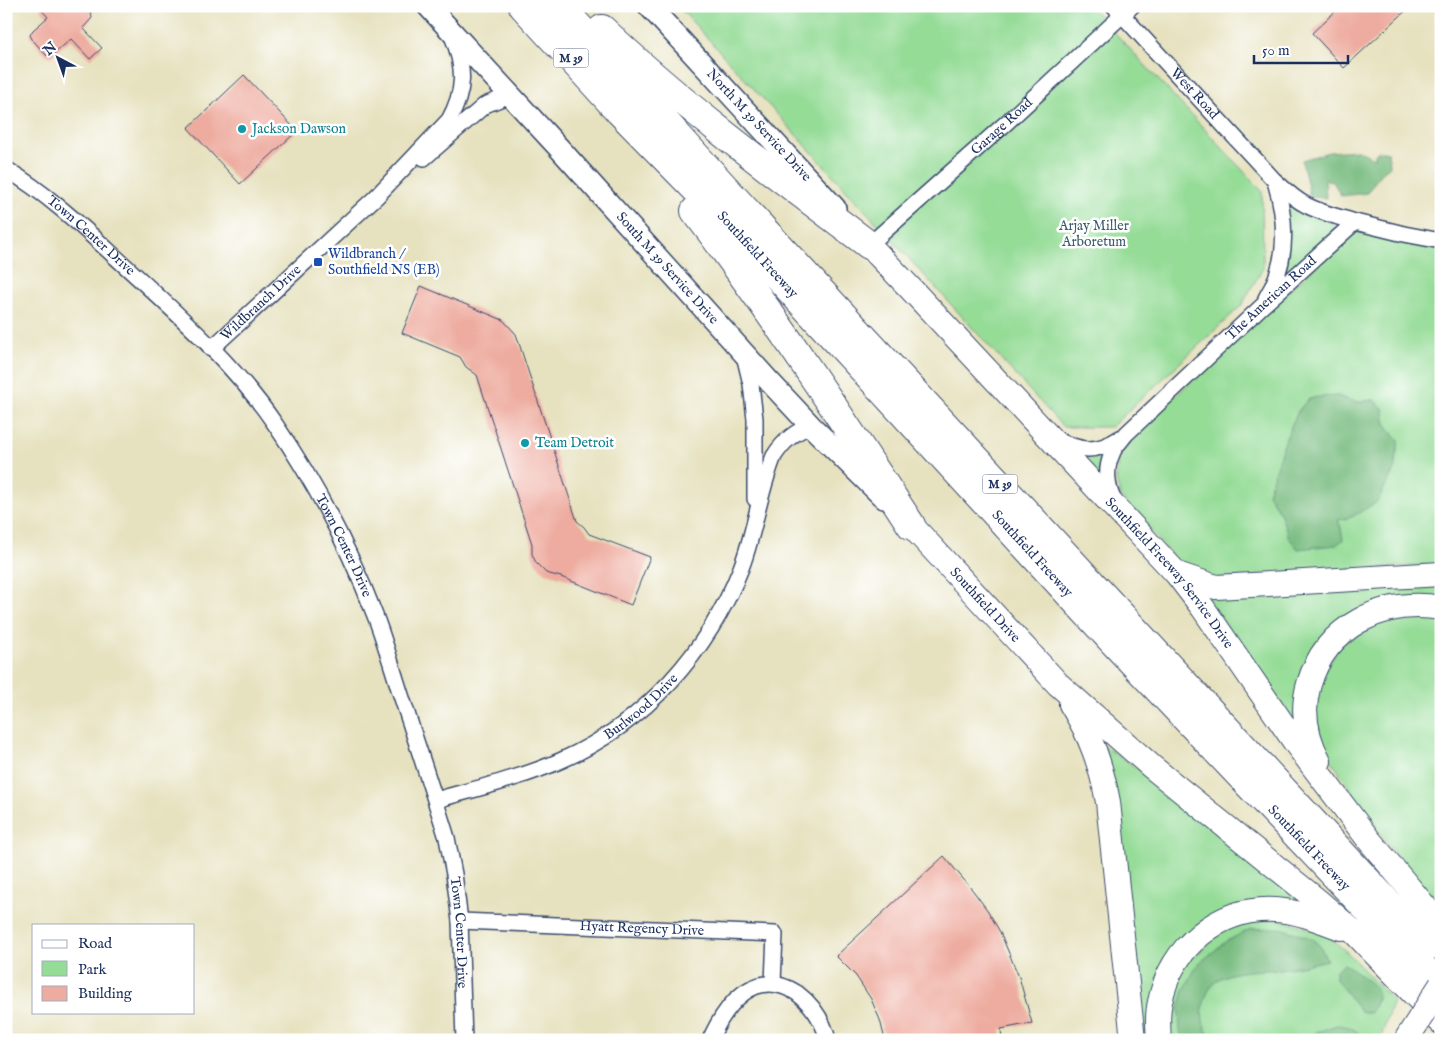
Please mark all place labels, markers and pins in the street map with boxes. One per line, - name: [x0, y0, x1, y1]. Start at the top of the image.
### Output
- place label: Jackson Dawson: [250, 120, 347, 138]
- marker: Jackson Dawson: [236, 123, 248, 135]
- place label: Wildbranch / Southfield NS (EB): [328, 245, 439, 279]
- marker: Wildbranch / Southfield NS (EB): [312, 256, 324, 268]
- place label: Team Detroit: [535, 434, 614, 452]
- marker: Team Detroit: [519, 437, 531, 449]

